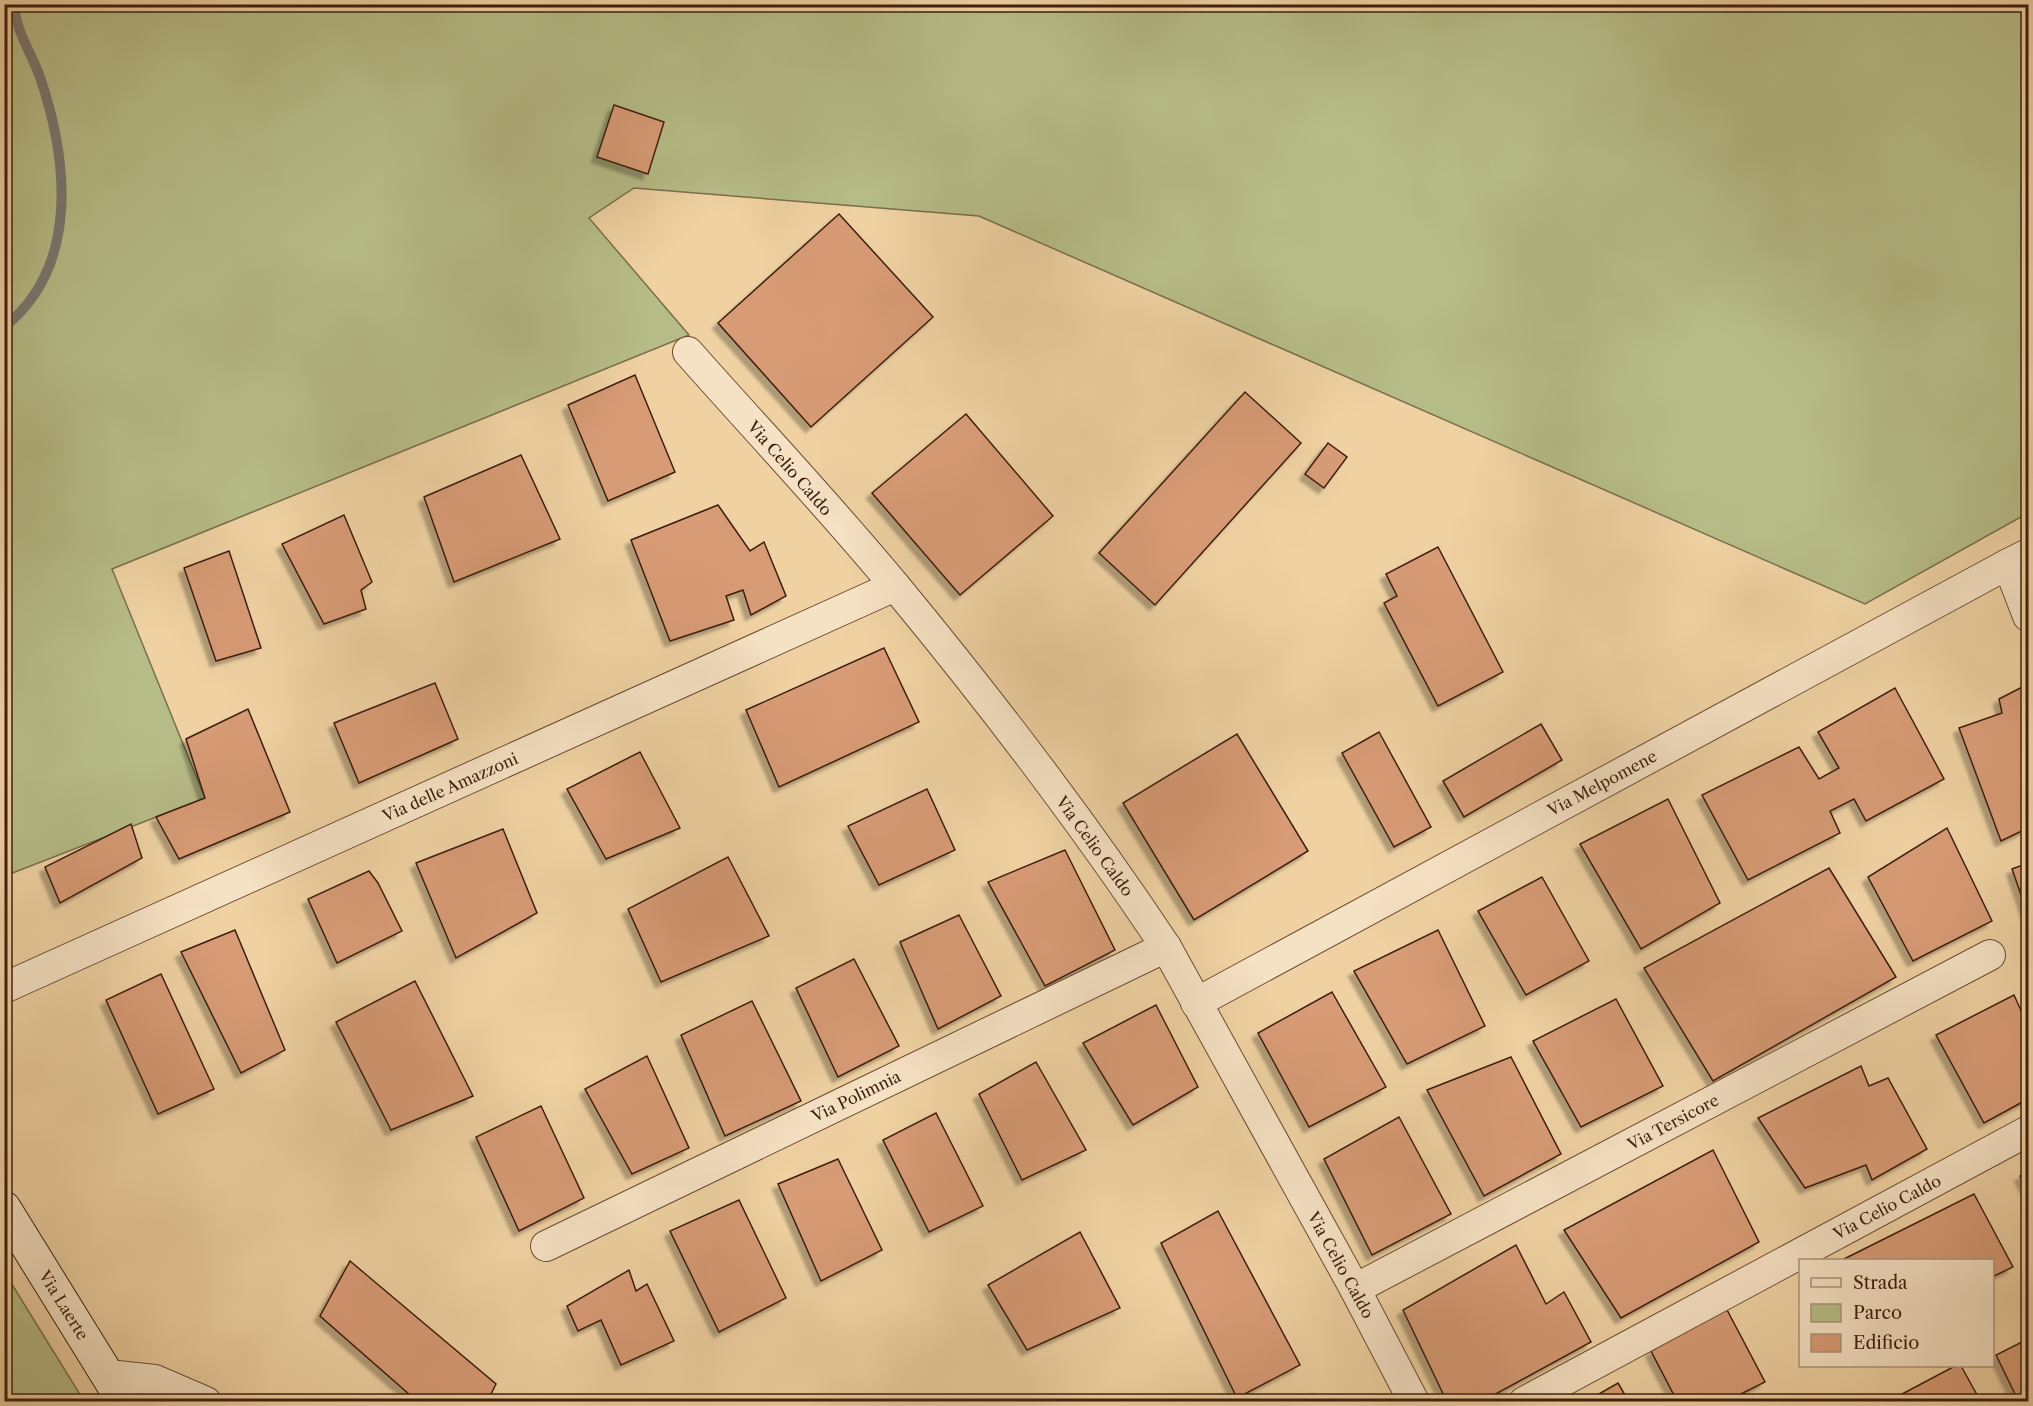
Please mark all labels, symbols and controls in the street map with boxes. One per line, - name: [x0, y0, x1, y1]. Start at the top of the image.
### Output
- street label: Via Celio Caldo: [743, 416, 837, 520]
- street label: Via Melpomene: [1543, 746, 1660, 821]
- street label: Via delle Amazzoni: [378, 748, 521, 826]
- street label: Via Celio Caldo: [1051, 791, 1138, 900]
- street label: Via Polimnia: [807, 1066, 904, 1127]
- street label: Via Tersicore: [1623, 1090, 1722, 1155]
- street label: Via Celio Caldo: [1829, 1170, 1944, 1244]
- street label: Via Celio Caldo: [1303, 1207, 1379, 1322]
- legend: [1799, 1259, 1994, 1367]
- street label: Via Laerte: [34, 1266, 93, 1343]
- text: Strada: [1853, 1272, 1908, 1294]
- text: Parco: [1853, 1302, 1902, 1324]
- text: Edificio: [1853, 1332, 1919, 1354]

